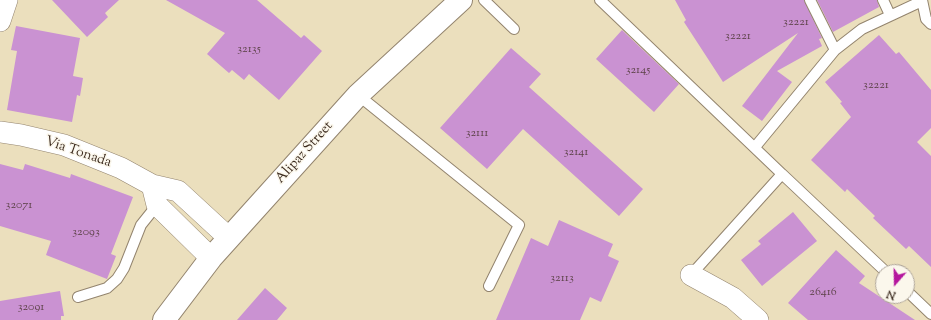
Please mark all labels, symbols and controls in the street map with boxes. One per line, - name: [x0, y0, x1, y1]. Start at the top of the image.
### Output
- house number: 32221: [783, 16, 809, 30]
- house number: 32221: [725, 30, 751, 44]
- house number: 32135: [237, 43, 261, 57]
- house number: 32145: [626, 64, 650, 78]
- house number: 32221: [863, 79, 889, 93]
- street label: Alipaz Street: [273, 118, 337, 188]
- house number: 32111: [466, 127, 488, 141]
- street label: Via Tonada: [43, 134, 113, 172]
- house number: 32141: [564, 146, 588, 160]
- house number: 32071: [6, 199, 32, 213]
- house number: 32093: [72, 226, 100, 240]
- north arrow: [875, 264, 915, 304]
- house number: 32113: [550, 272, 574, 286]
- text: N: [884, 285, 898, 303]
- house number: 26416: [809, 286, 837, 300]
- house number: 32091: [18, 301, 44, 315]

